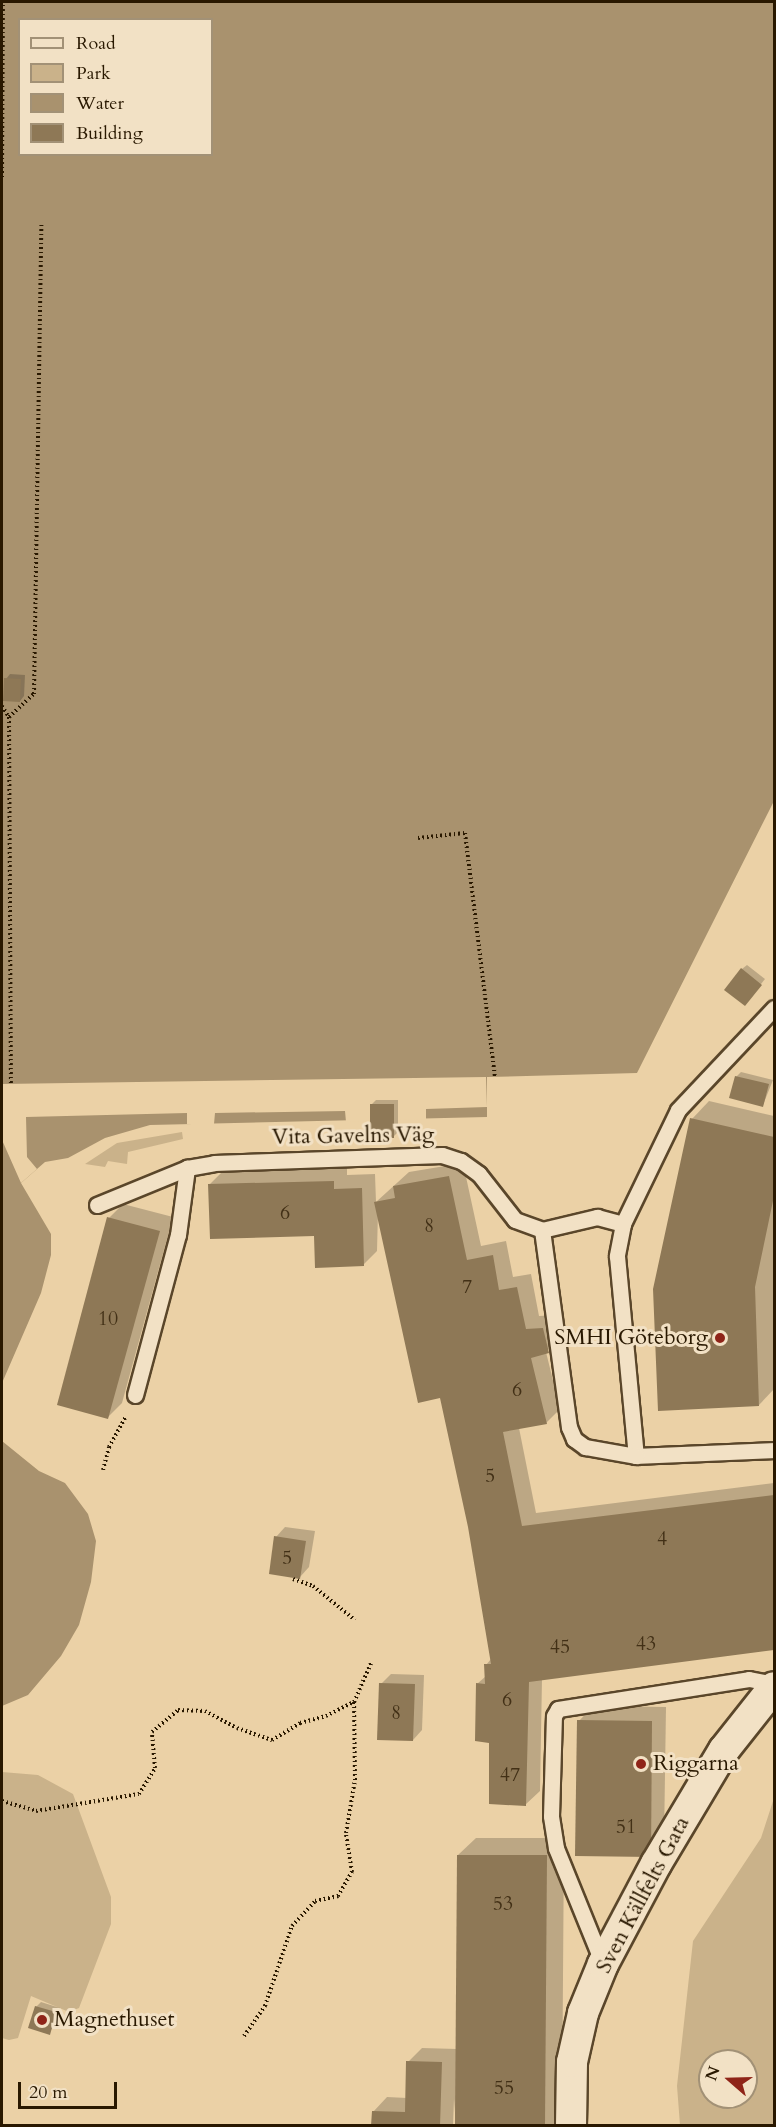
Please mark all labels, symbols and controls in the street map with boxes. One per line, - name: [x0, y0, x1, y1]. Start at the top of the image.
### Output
- legend: [18, 18, 213, 156]
- text: Road: [76, 31, 116, 56]
- text: Park: [76, 61, 111, 86]
- text: Water: [76, 91, 124, 116]
- text: Building: [76, 121, 143, 146]
- street label: Vita Gavelns Väg: [272, 1121, 434, 1151]
- house number: 6: [280, 1200, 290, 1224]
- house number: 8: [424, 1213, 434, 1237]
- house number: 7: [462, 1274, 472, 1298]
- house number: 10: [98, 1306, 118, 1330]
- place label: SMHI Göteborg: [554, 1325, 708, 1351]
- marker: SMHI Göteborg: [713, 1331, 727, 1345]
- house number: 6: [512, 1377, 522, 1401]
- house number: 5: [485, 1463, 495, 1487]
- house number: 4: [657, 1526, 667, 1550]
- house number: 5: [282, 1545, 292, 1569]
- house number: 43: [636, 1631, 656, 1655]
- house number: 45: [550, 1634, 570, 1658]
- house number: 6: [502, 1687, 512, 1711]
- house number: 8: [391, 1700, 401, 1724]
- place label: Riggarna: [653, 1751, 739, 1777]
- marker: Riggarna: [634, 1757, 648, 1771]
- house number: 47: [500, 1762, 520, 1786]
- street label: Sven Källfelts Gata: [591, 1812, 695, 1978]
- house number: 51: [616, 1814, 636, 1838]
- house number: 53: [493, 1891, 513, 1915]
- place label: Magnethuset: [54, 2007, 174, 2033]
- marker: Magnethuset: [35, 2013, 49, 2027]
- north arrow: [698, 2049, 758, 2109]
- text: N: [700, 2063, 726, 2084]
- scale bar: [21, 2070, 120, 2108]
- house number: 55: [494, 2075, 514, 2099]
- text: 20 m: [29, 2080, 68, 2105]

